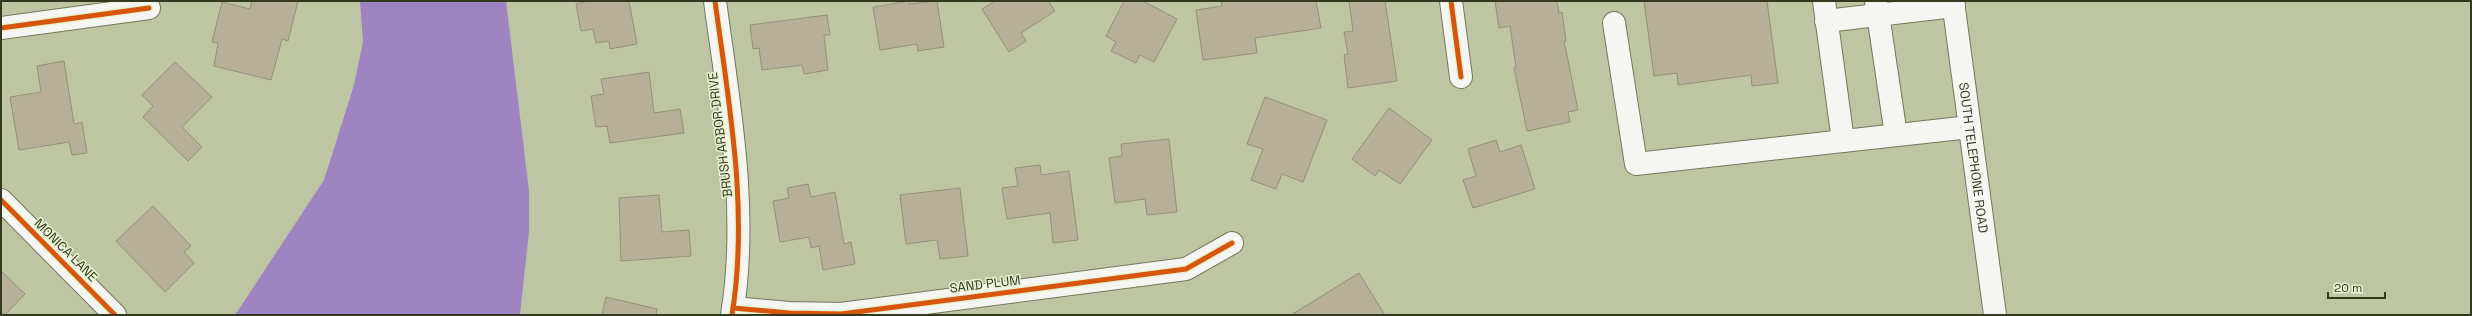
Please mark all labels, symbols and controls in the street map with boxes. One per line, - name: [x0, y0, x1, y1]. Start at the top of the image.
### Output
- street label: BRUSH ARBOR DRIVE: [704, 72, 736, 198]
- street label: SOUTH TELEPHONE ROAD: [1955, 81, 1992, 234]
- street label: MONICA LANE: [31, 215, 101, 285]
- street label: SAND PLUM: [949, 271, 1021, 297]
- scale bar: [2328, 274, 2385, 300]
- text: 20 m: [2334, 280, 2362, 296]

